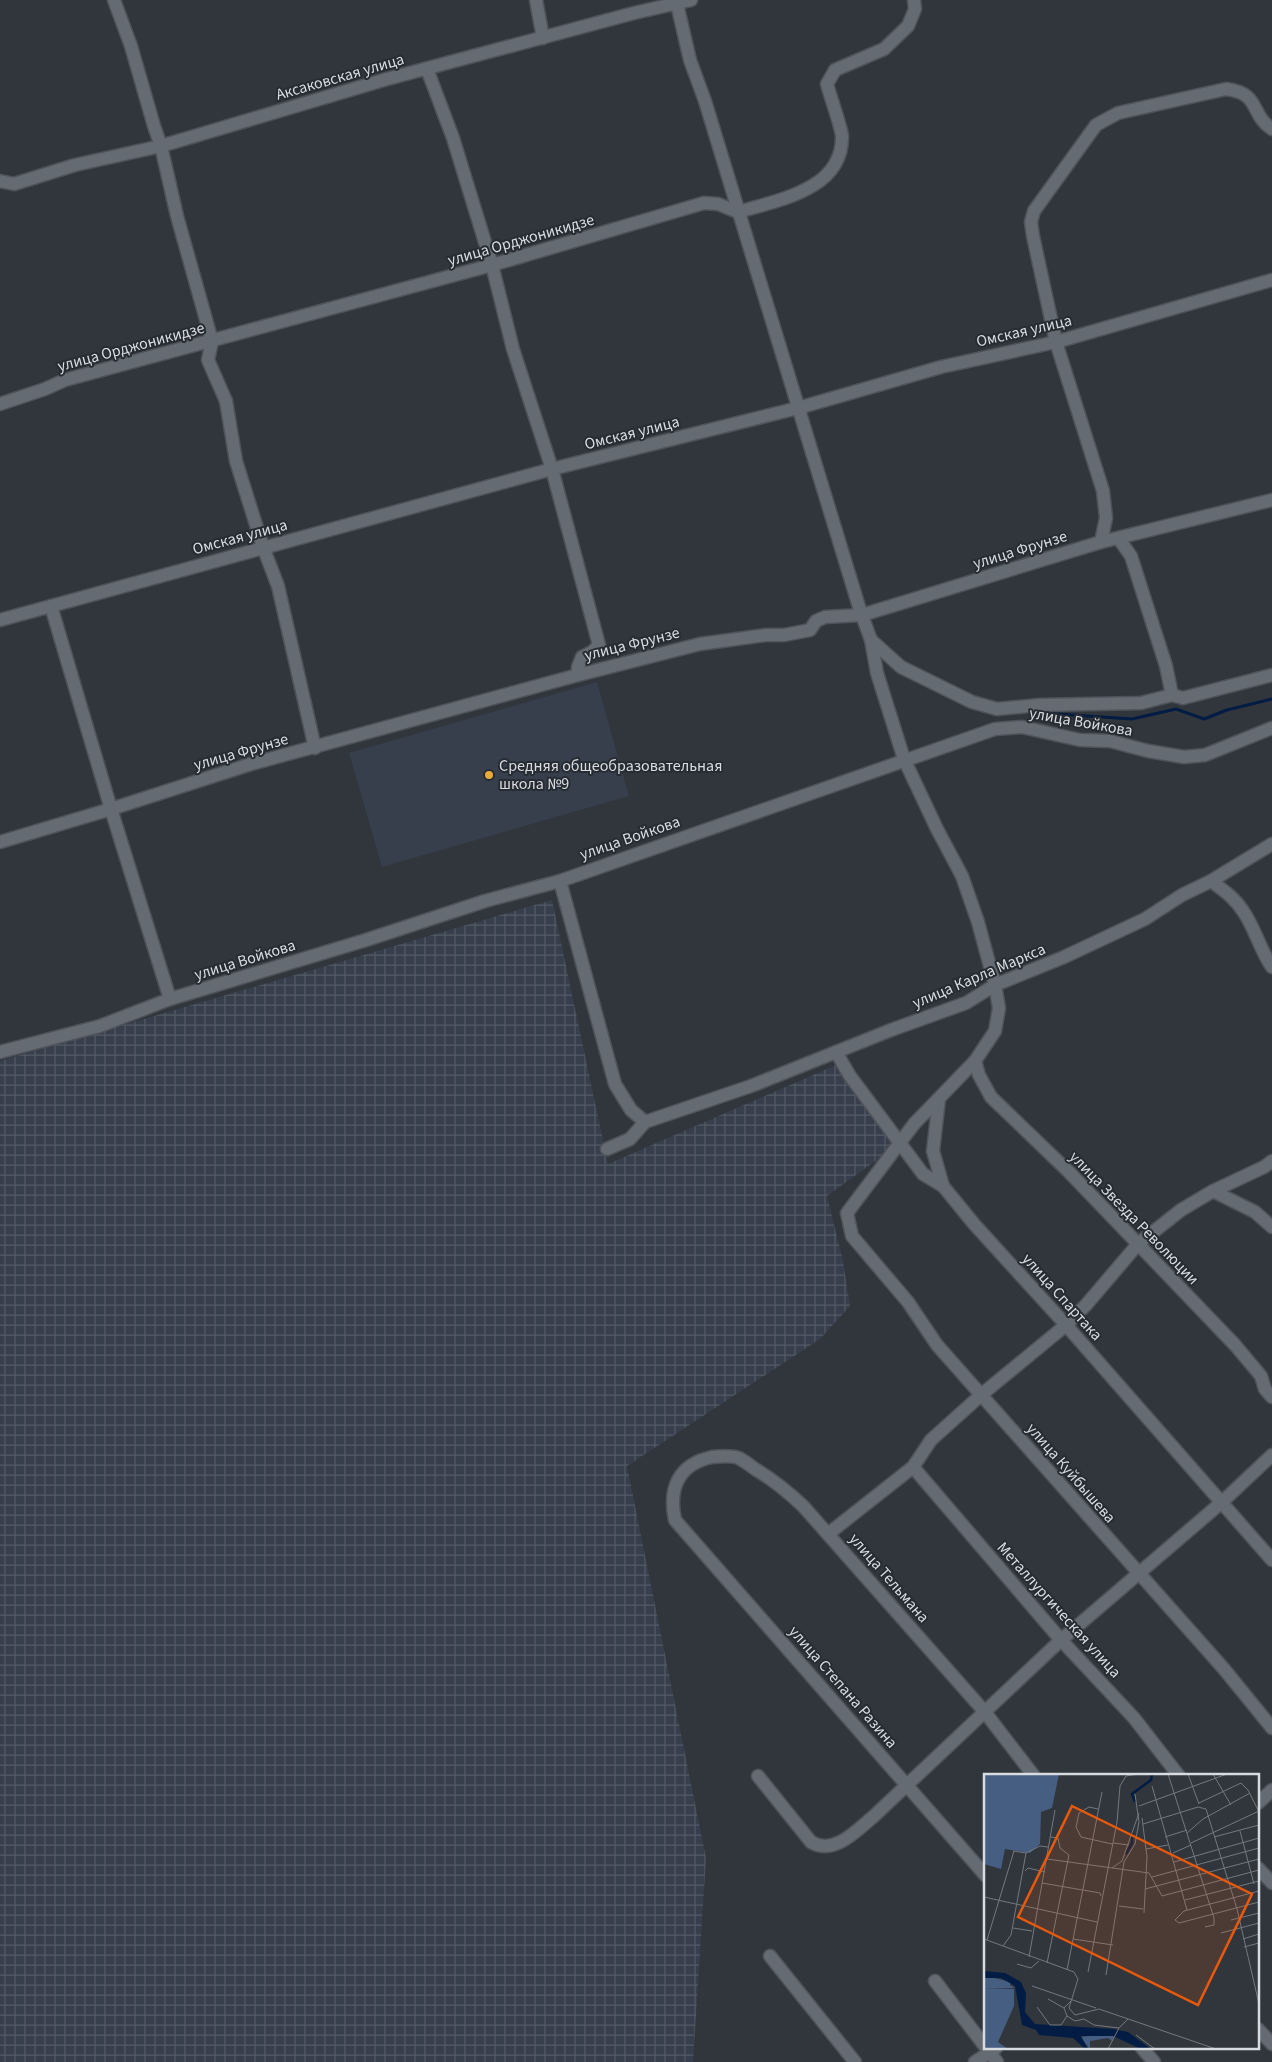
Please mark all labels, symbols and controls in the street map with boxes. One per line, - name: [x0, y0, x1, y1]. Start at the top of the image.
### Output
- street label: Аксаковская улица: [273, 48, 407, 106]
- street label: улица Орджоникидзе: [445, 209, 597, 271]
- street label: Омская улица: [974, 309, 1074, 353]
- street label: улица Орджоникидзе: [55, 317, 207, 377]
- street label: Омская улица: [582, 411, 682, 455]
- street label: Омская улица: [190, 514, 290, 560]
- street label: улица Фрунзе: [970, 525, 1070, 575]
- street label: улица Фрунзе: [582, 622, 682, 666]
- street label: улица Войкова: [1027, 702, 1135, 742]
- street label: улица Фрунзе: [191, 728, 291, 776]
- place label: Средняя общеобразовательная школа №9: [499, 755, 722, 795]
- marker: Средняя общеобразовательная школа №9: [483, 769, 495, 781]
- street label: улица Войкова: [577, 811, 683, 865]
- street label: улица Войкова: [192, 934, 298, 986]
- street label: улица Карла Маркса: [909, 938, 1049, 1014]
- street label: улица Звезда Революции: [1064, 1146, 1204, 1290]
- street label: улица Спартака: [1017, 1249, 1107, 1345]
- street label: улица Куйбышева: [1021, 1418, 1121, 1528]
- street label: улица Тельмана: [844, 1528, 934, 1628]
- street label: Металлургическая улица: [992, 1537, 1126, 1683]
- street label: улица Степана Разина: [784, 1621, 902, 1753]
- inset map: [984, 1774, 1260, 2050]

